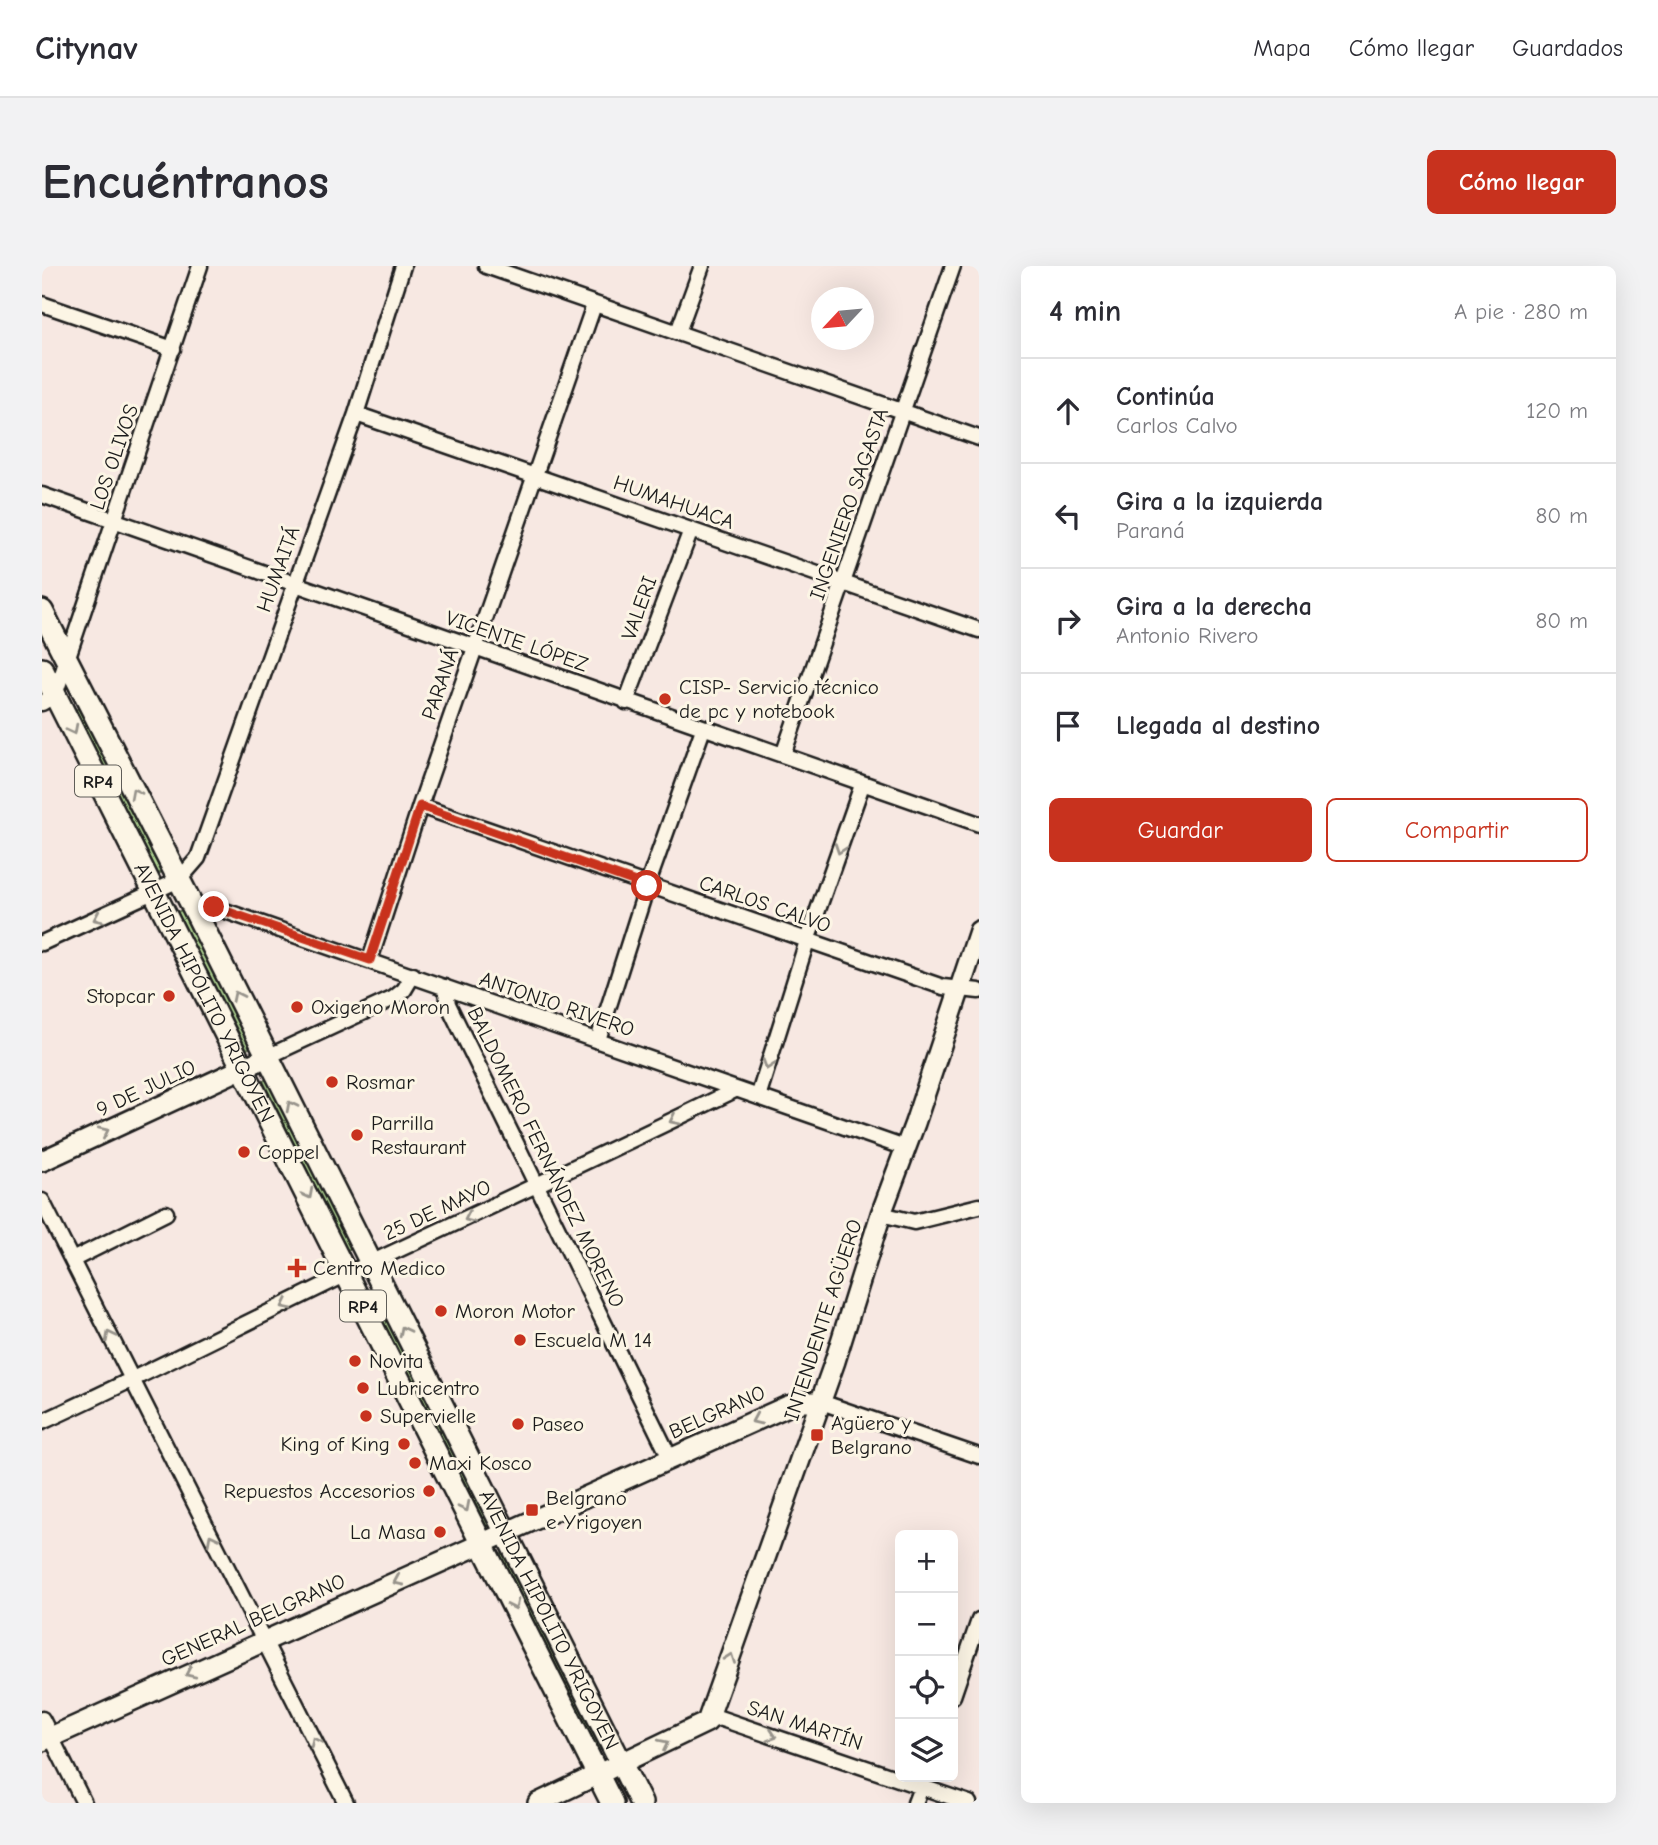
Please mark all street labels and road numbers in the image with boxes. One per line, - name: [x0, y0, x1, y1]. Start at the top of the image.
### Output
- street label: LOS OLIVOS: [85, 401, 143, 513]
- street label: INGENIERO SAGASTA: [805, 405, 893, 603]
- street label: HUMAHUACA: [610, 470, 738, 534]
- street label: HUMAITÁ: [251, 523, 305, 615]
- street label: VALERI: [616, 573, 662, 643]
- street label: VICENTE LÓPEZ: [443, 605, 591, 677]
- street label: PARANÁ: [417, 645, 463, 723]
- road number: RP4: [75, 766, 121, 796]
- street label: AVENIDA HIPÓLITO YRIGOYEN: [129, 859, 280, 1126]
- street label: CARLOS CALVO: [696, 870, 834, 938]
- street label: ANTONIO RIVERO: [477, 966, 637, 1042]
- street label: BALDOMERO FERNÁNDEZ MORENO: [463, 1003, 629, 1311]
- street label: 9 DE JULIO: [93, 1055, 199, 1121]
- street label: 25 DE MAYO: [379, 1175, 495, 1245]
- street label: INTENDENTE AGÜERO: [779, 1216, 867, 1424]
- road number: RP4: [340, 1290, 386, 1322]
- street label: BELGRANO: [665, 1380, 769, 1444]
- street label: AVENIDA HIPÓLITO YRIGOYEN: [474, 1486, 624, 1753]
- street label: GENERAL BELGRANO: [157, 1569, 349, 1671]
- street label: SAN MARTÍN: [744, 1695, 866, 1755]

